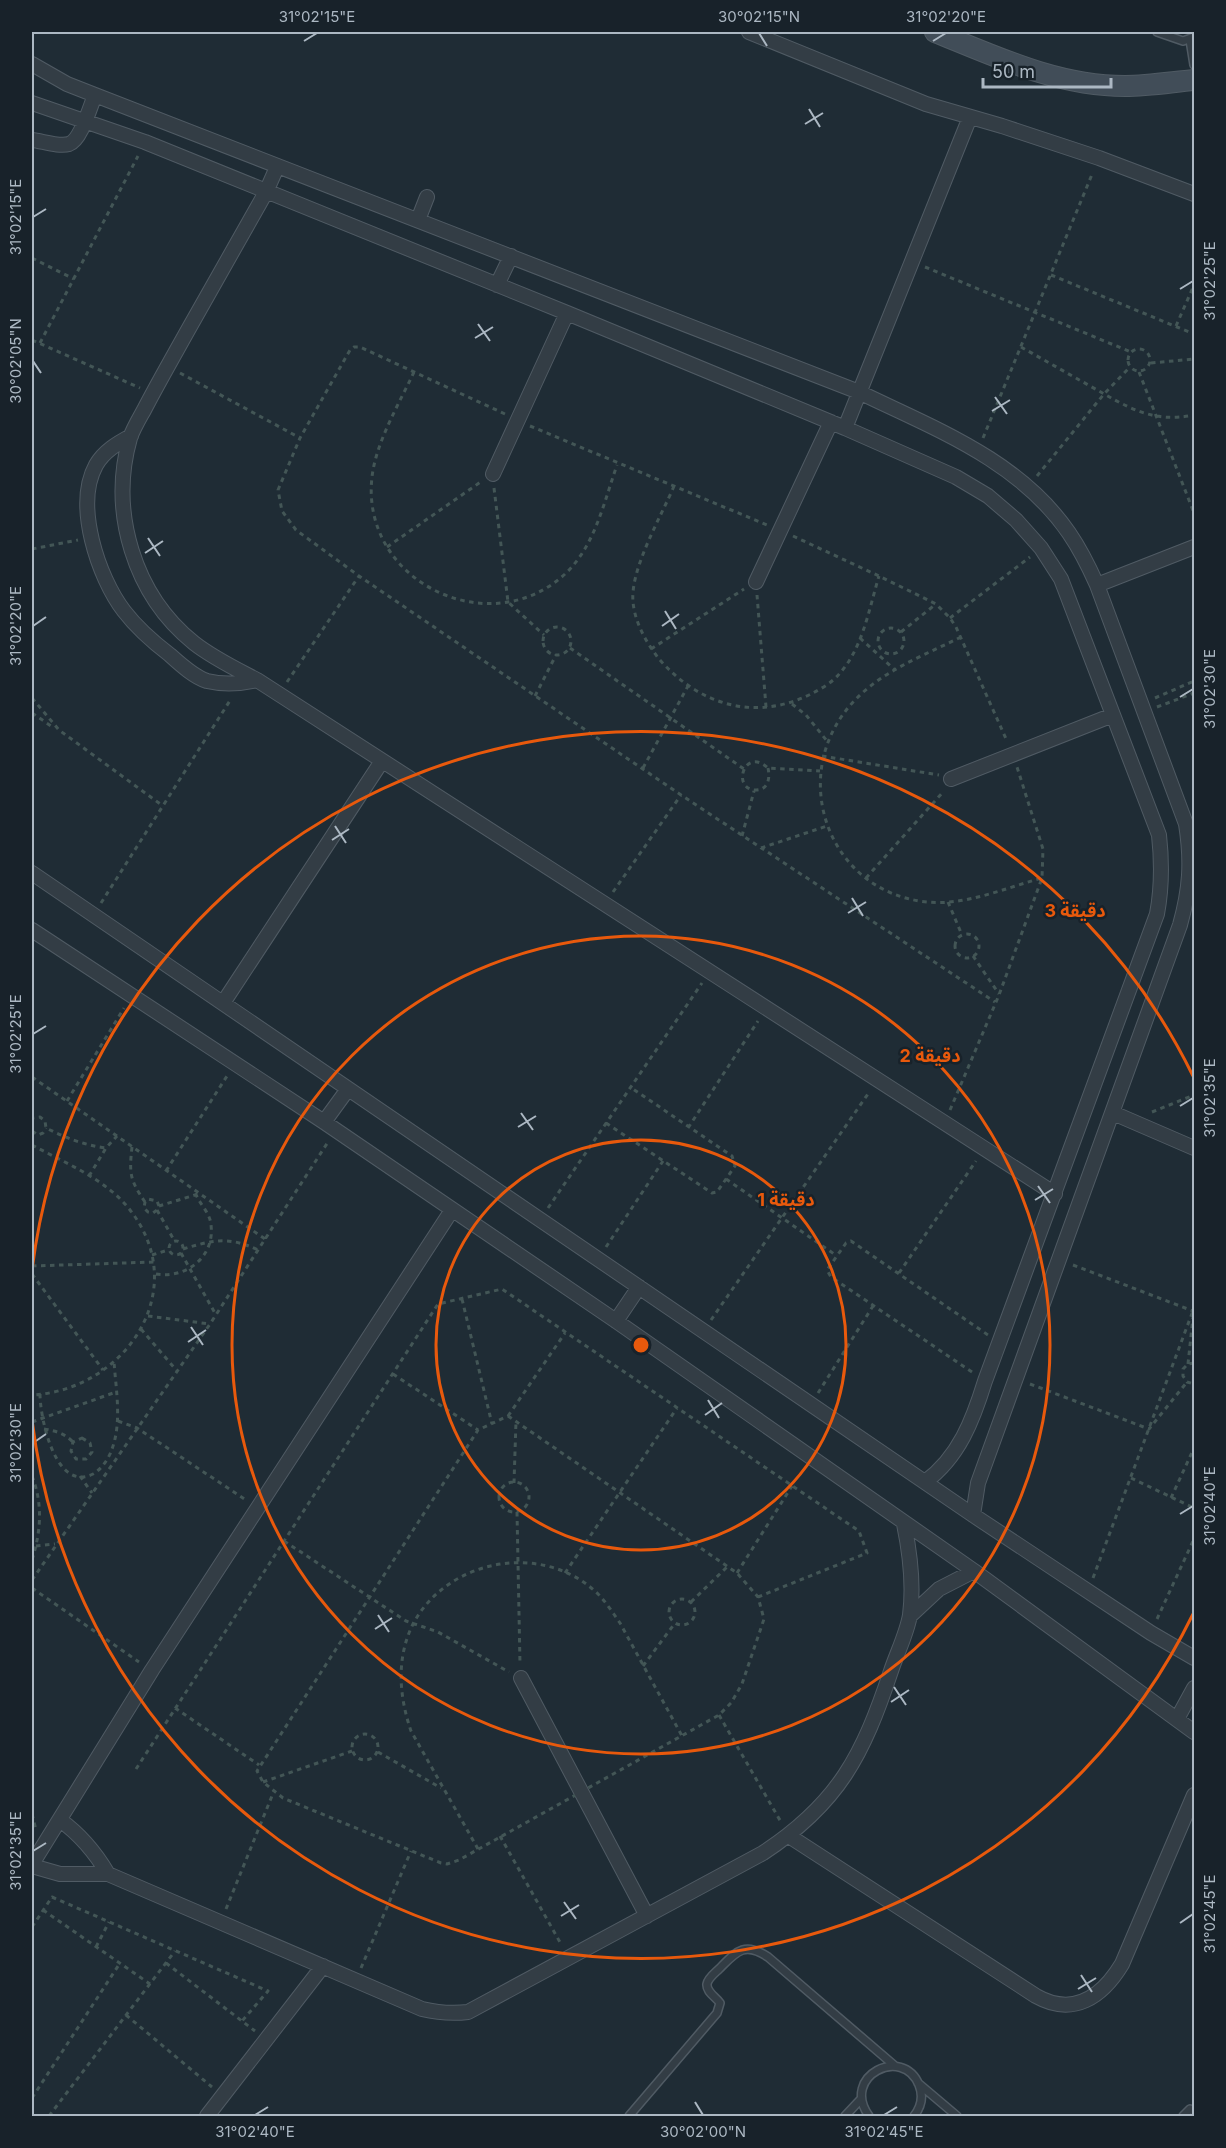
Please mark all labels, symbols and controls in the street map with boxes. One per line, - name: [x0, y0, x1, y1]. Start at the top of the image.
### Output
- text: 31°02'15"E: [279, 7, 355, 26]
- text: 30°02'15"N: [718, 7, 800, 26]
- text: 31°02'20"E: [906, 7, 986, 26]
- scale bar: [983, 51, 1110, 89]
- text: 50 m: [992, 61, 1035, 82]
- text: 31°02'15"E: [6, 179, 25, 255]
- text: 31°02'25"E: [1200, 241, 1219, 321]
- text: 30°02'05"N: [6, 318, 25, 404]
- text: 31°02'20"E: [6, 586, 25, 666]
- text: 31°02'30"E: [1200, 649, 1219, 729]
- text: 3 دقيقة: [1044, 900, 1106, 921]
- text: 31°02'25"E: [6, 994, 25, 1074]
- text: 2 دقيقة: [900, 1045, 960, 1066]
- text: 31°02'35"E: [1200, 1058, 1219, 1138]
- text: 1 دقيقة: [757, 1189, 815, 1210]
- centre of rings: [631, 1335, 651, 1355]
- text: 31°02'30"E: [6, 1403, 25, 1483]
- text: 31°02'40"E: [1200, 1466, 1219, 1546]
- text: 31°02'35"E: [6, 1811, 25, 1891]
- text: 31°02'45"E: [1200, 1874, 1219, 1954]
- text: 31°02'40"E: [215, 2122, 295, 2141]
- text: 30°02'00"N: [660, 2122, 746, 2141]
- text: 31°02'45"E: [844, 2122, 924, 2141]

